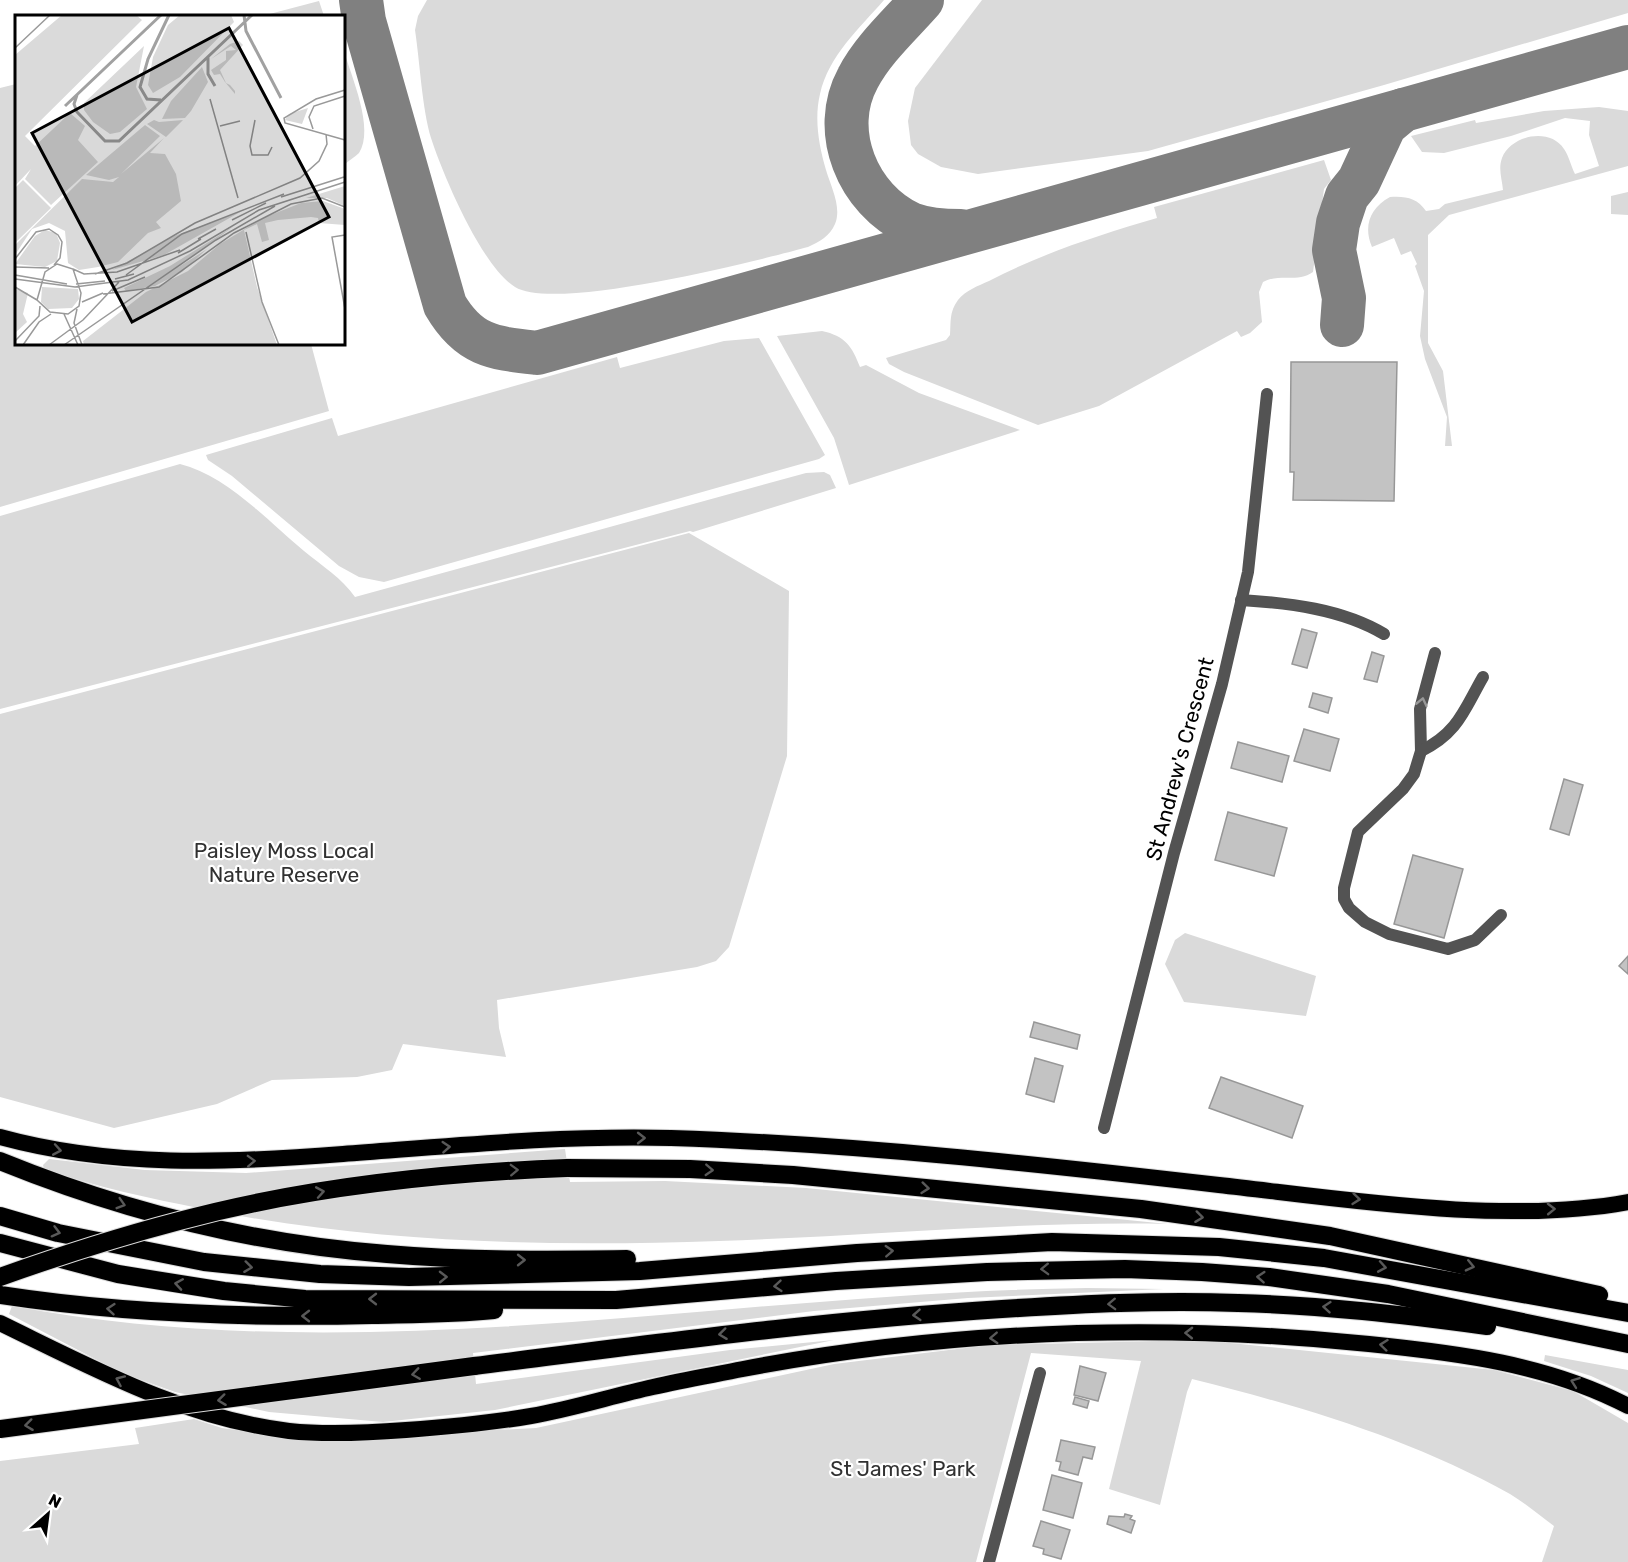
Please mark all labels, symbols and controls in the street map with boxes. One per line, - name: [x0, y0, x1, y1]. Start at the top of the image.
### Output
- inset map: [15, 15, 345, 345]
- street label: St Andrew's Crescent: [1140, 654, 1219, 863]
- one-way arrow: [1415, 697, 1428, 707]
- park label: Paisley Moss Local Nature Reserve: [194, 838, 374, 887]
- one-way arrow: [636, 1132, 645, 1144]
- one-way arrow: [441, 1140, 450, 1153]
- one-way arrow: [52, 1143, 62, 1156]
- one-way arrow: [247, 1154, 256, 1167]
- one-way arrow: [705, 1163, 714, 1176]
- one-way arrow: [509, 1164, 518, 1177]
- one-way arrow: [920, 1181, 929, 1194]
- one-way arrow: [315, 1187, 325, 1199]
- one-way arrow: [1352, 1192, 1361, 1205]
- one-way arrow: [116, 1197, 126, 1209]
- one-way arrow: [1547, 1203, 1556, 1216]
- one-way arrow: [1195, 1210, 1204, 1222]
- one-way arrow: [51, 1224, 61, 1237]
- one-way arrow: [884, 1245, 893, 1258]
- one-way arrow: [517, 1254, 526, 1266]
- one-way arrow: [1464, 1258, 1474, 1271]
- one-way arrow: [243, 1260, 253, 1273]
- one-way arrow: [1377, 1261, 1387, 1273]
- one-way arrow: [1041, 1263, 1050, 1276]
- one-way arrow: [1256, 1270, 1265, 1283]
- one-way arrow: [438, 1271, 447, 1283]
- one-way arrow: [175, 1278, 184, 1290]
- one-way arrow: [773, 1279, 782, 1292]
- one-way arrow: [369, 1293, 378, 1305]
- one-way arrow: [1107, 1297, 1116, 1310]
- one-way arrow: [1323, 1301, 1332, 1314]
- one-way arrow: [106, 1302, 115, 1315]
- one-way arrow: [912, 1308, 921, 1321]
- one-way arrow: [301, 1310, 310, 1322]
- one-way arrow: [1185, 1327, 1194, 1340]
- one-way arrow: [718, 1328, 728, 1340]
- one-way arrow: [990, 1331, 999, 1344]
- one-way arrow: [1379, 1339, 1388, 1352]
- one-way arrow: [411, 1368, 420, 1380]
- one-way arrow: [115, 1376, 126, 1388]
- one-way arrow: [1570, 1377, 1581, 1389]
- one-way arrow: [218, 1393, 227, 1406]
- one-way arrow: [24, 1418, 33, 1431]
- park label: St James' Park: [830, 1456, 976, 1481]
- north arrow: [18, 1484, 78, 1544]
- text: N: [45, 1490, 64, 1512]

